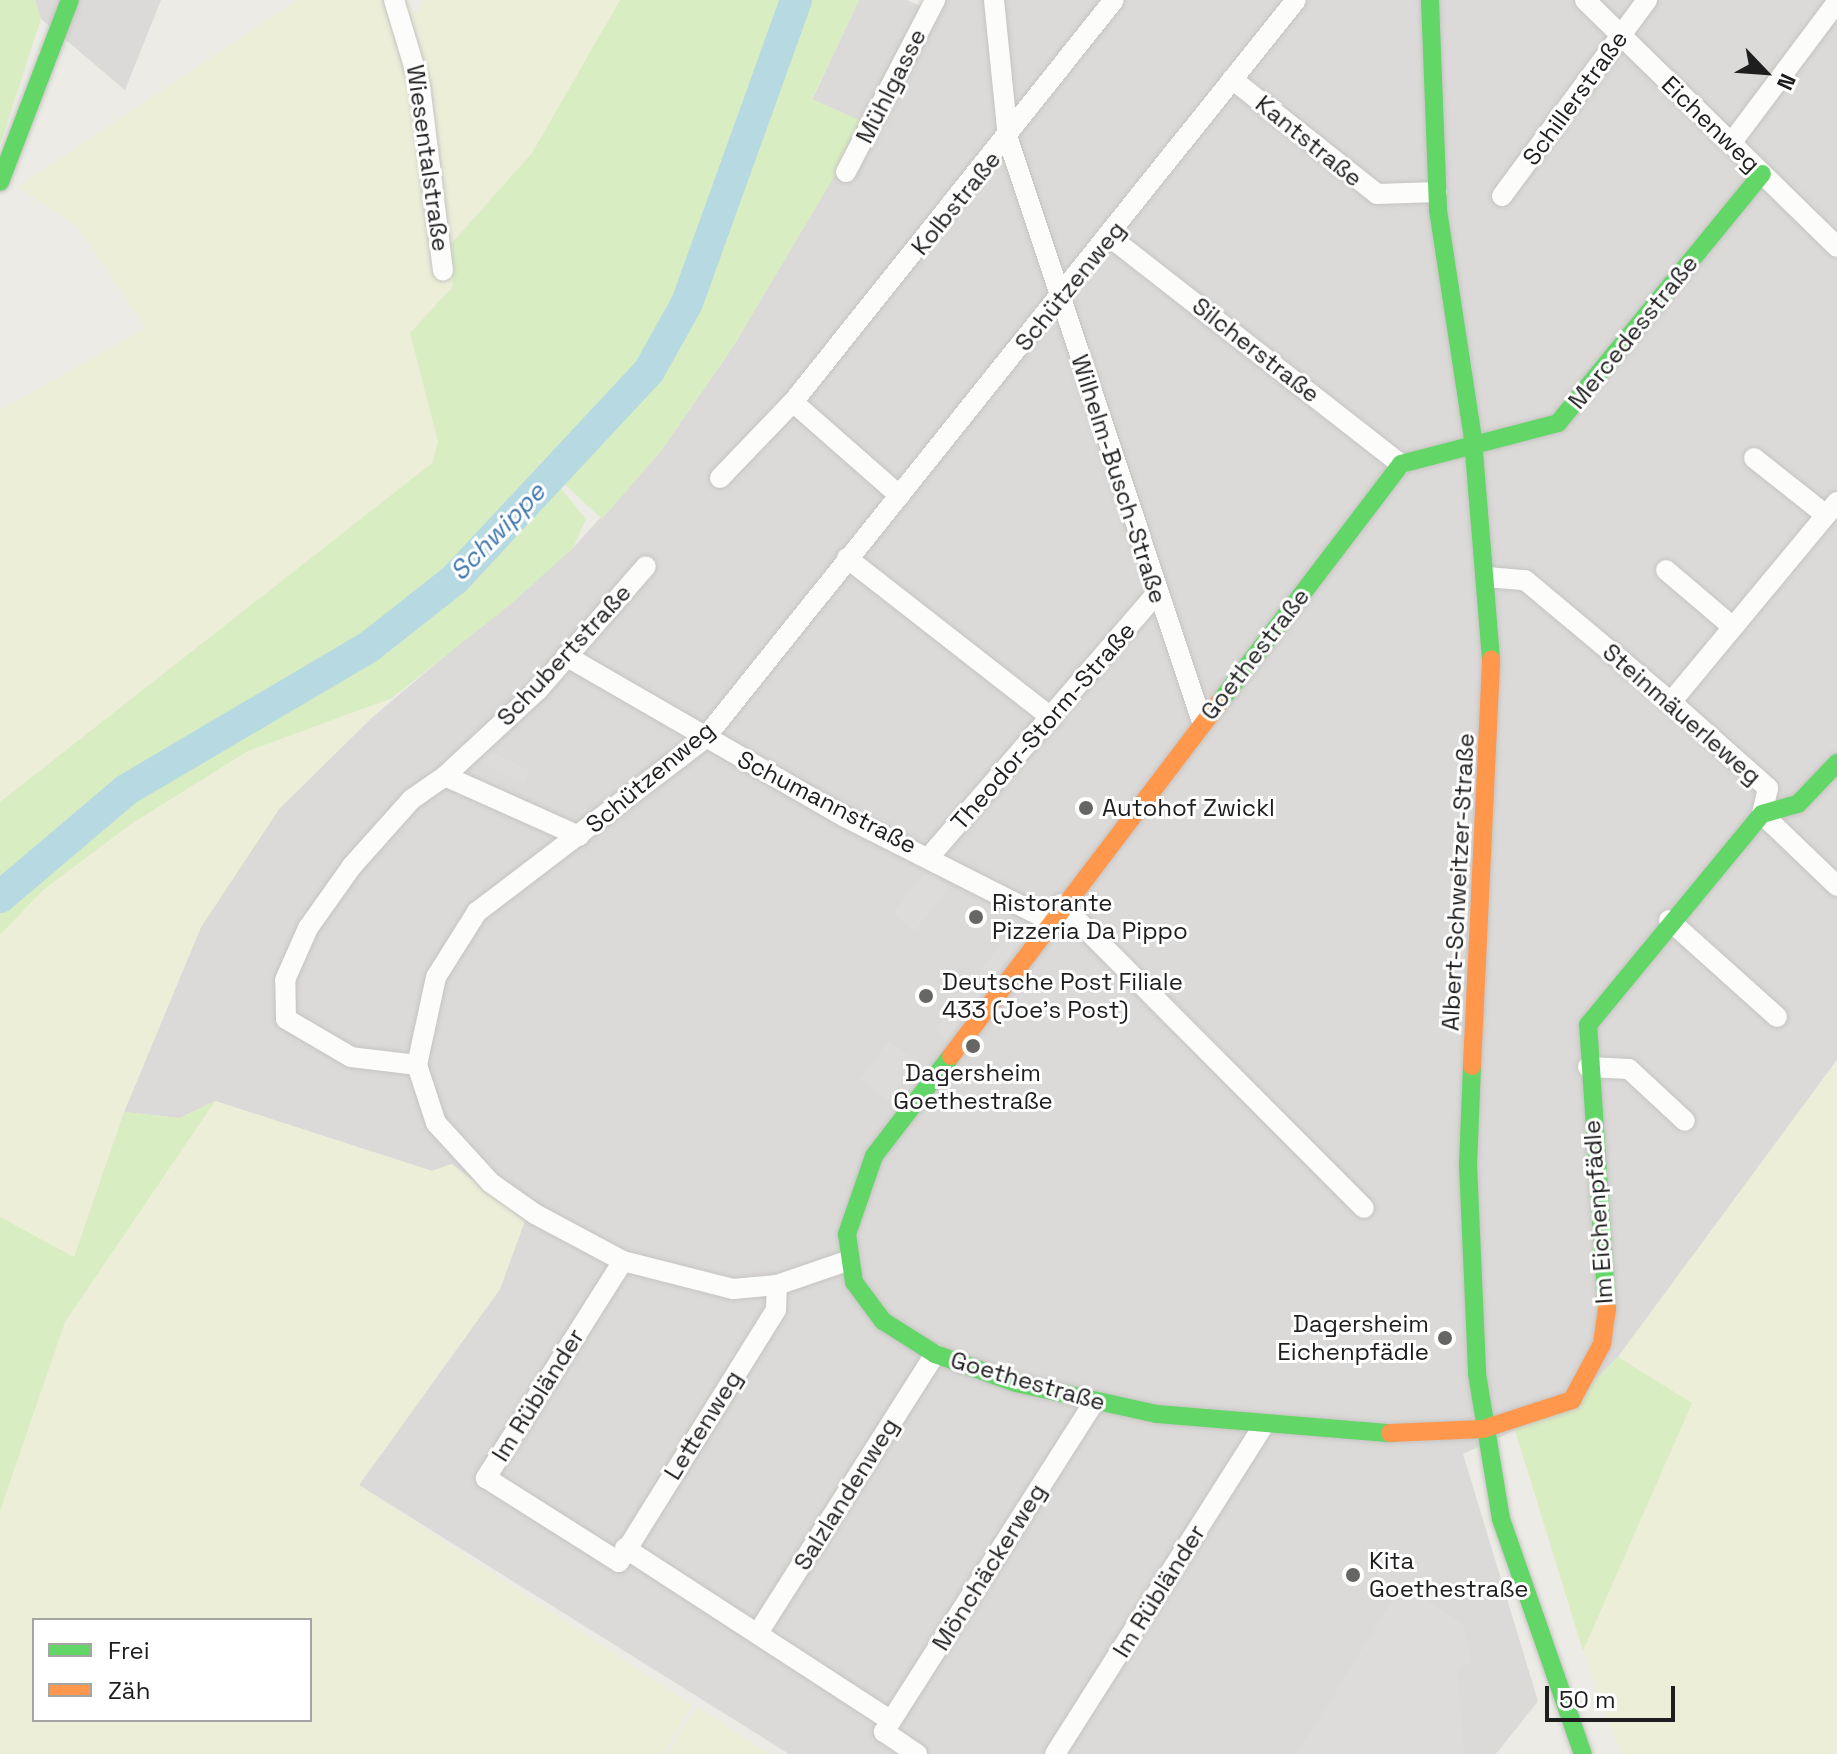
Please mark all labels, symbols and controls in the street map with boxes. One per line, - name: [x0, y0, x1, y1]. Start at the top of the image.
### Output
- street label: Mühlgasse: [850, 24, 932, 148]
- street label: Schillerstraße: [1516, 25, 1634, 171]
- north arrow: [1725, 32, 1805, 112]
- street label: Wiesentalstraße: [401, 63, 455, 253]
- street label: Eichenweg: [1656, 70, 1766, 178]
- text: N: [1771, 70, 1803, 95]
- street label: Kantstraße: [1250, 89, 1368, 193]
- street label: Kolbstraße: [905, 145, 1007, 261]
- street label: Schützenweg: [1009, 215, 1131, 357]
- street label: Mercedesstraße: [1562, 249, 1704, 415]
- street label: Silcherstraße: [1187, 291, 1325, 409]
- street label: Wilhelm-Busch-Straße: [1065, 351, 1173, 607]
- water label: Schwippe: [444, 477, 552, 587]
- street label: Schubertstraße: [491, 578, 637, 732]
- street label: Goethestraße: [1195, 582, 1315, 726]
- street label: Theodor-Storm-Straße: [945, 616, 1141, 836]
- street label: Steinmäuerleweg: [1597, 637, 1767, 791]
- street label: Schützenweg: [580, 715, 720, 839]
- street label: Albert-Schweitzer-Straße: [1436, 732, 1480, 1032]
- street label: Schumannstraße: [733, 744, 921, 860]
- place label: Autohof Zwickl: [1102, 794, 1275, 822]
- marker: Autohof Zwickl: [1077, 799, 1095, 817]
- place label: Ristorante Pizzeria Da Pippo: [992, 889, 1188, 945]
- marker: Ristorante Pizzeria Da Pippo: [967, 908, 985, 926]
- place label: Deutsche Post Filiale 433 (Joe's Post): [942, 968, 1183, 1024]
- marker: Deutsche Post Filiale 433 (Joe's Post): [917, 987, 935, 1005]
- marker: Dagersheim Goethestraße: [964, 1037, 982, 1055]
- place label: Dagersheim Goethestraße: [893, 1059, 1053, 1115]
- street label: Im Eichenpfädle: [1577, 1119, 1619, 1305]
- place label: Dagersheim Eichenpfädle: [1277, 1310, 1429, 1366]
- street label: Im Rübländer: [486, 1323, 590, 1467]
- marker: Dagersheim Eichenpfädle: [1436, 1329, 1454, 1347]
- street label: Goethestraße: [947, 1345, 1109, 1417]
- street label: Lettenweg: [658, 1365, 748, 1485]
- street label: Salzlandenweg: [788, 1413, 904, 1575]
- street label: Mönchäckerweg: [926, 1478, 1052, 1656]
- street label: Im Rübländer: [1107, 1519, 1211, 1663]
- place label: Kita Goethestraße: [1369, 1547, 1529, 1603]
- marker: Kita Goethestraße: [1344, 1566, 1362, 1584]
- legend: [32, 1618, 312, 1722]
- text: Frei: [108, 1635, 150, 1666]
- scale bar: [1549, 1670, 1679, 1720]
- text: Zäh: [108, 1675, 150, 1706]
- text: 50 m: [1559, 1684, 1616, 1715]

